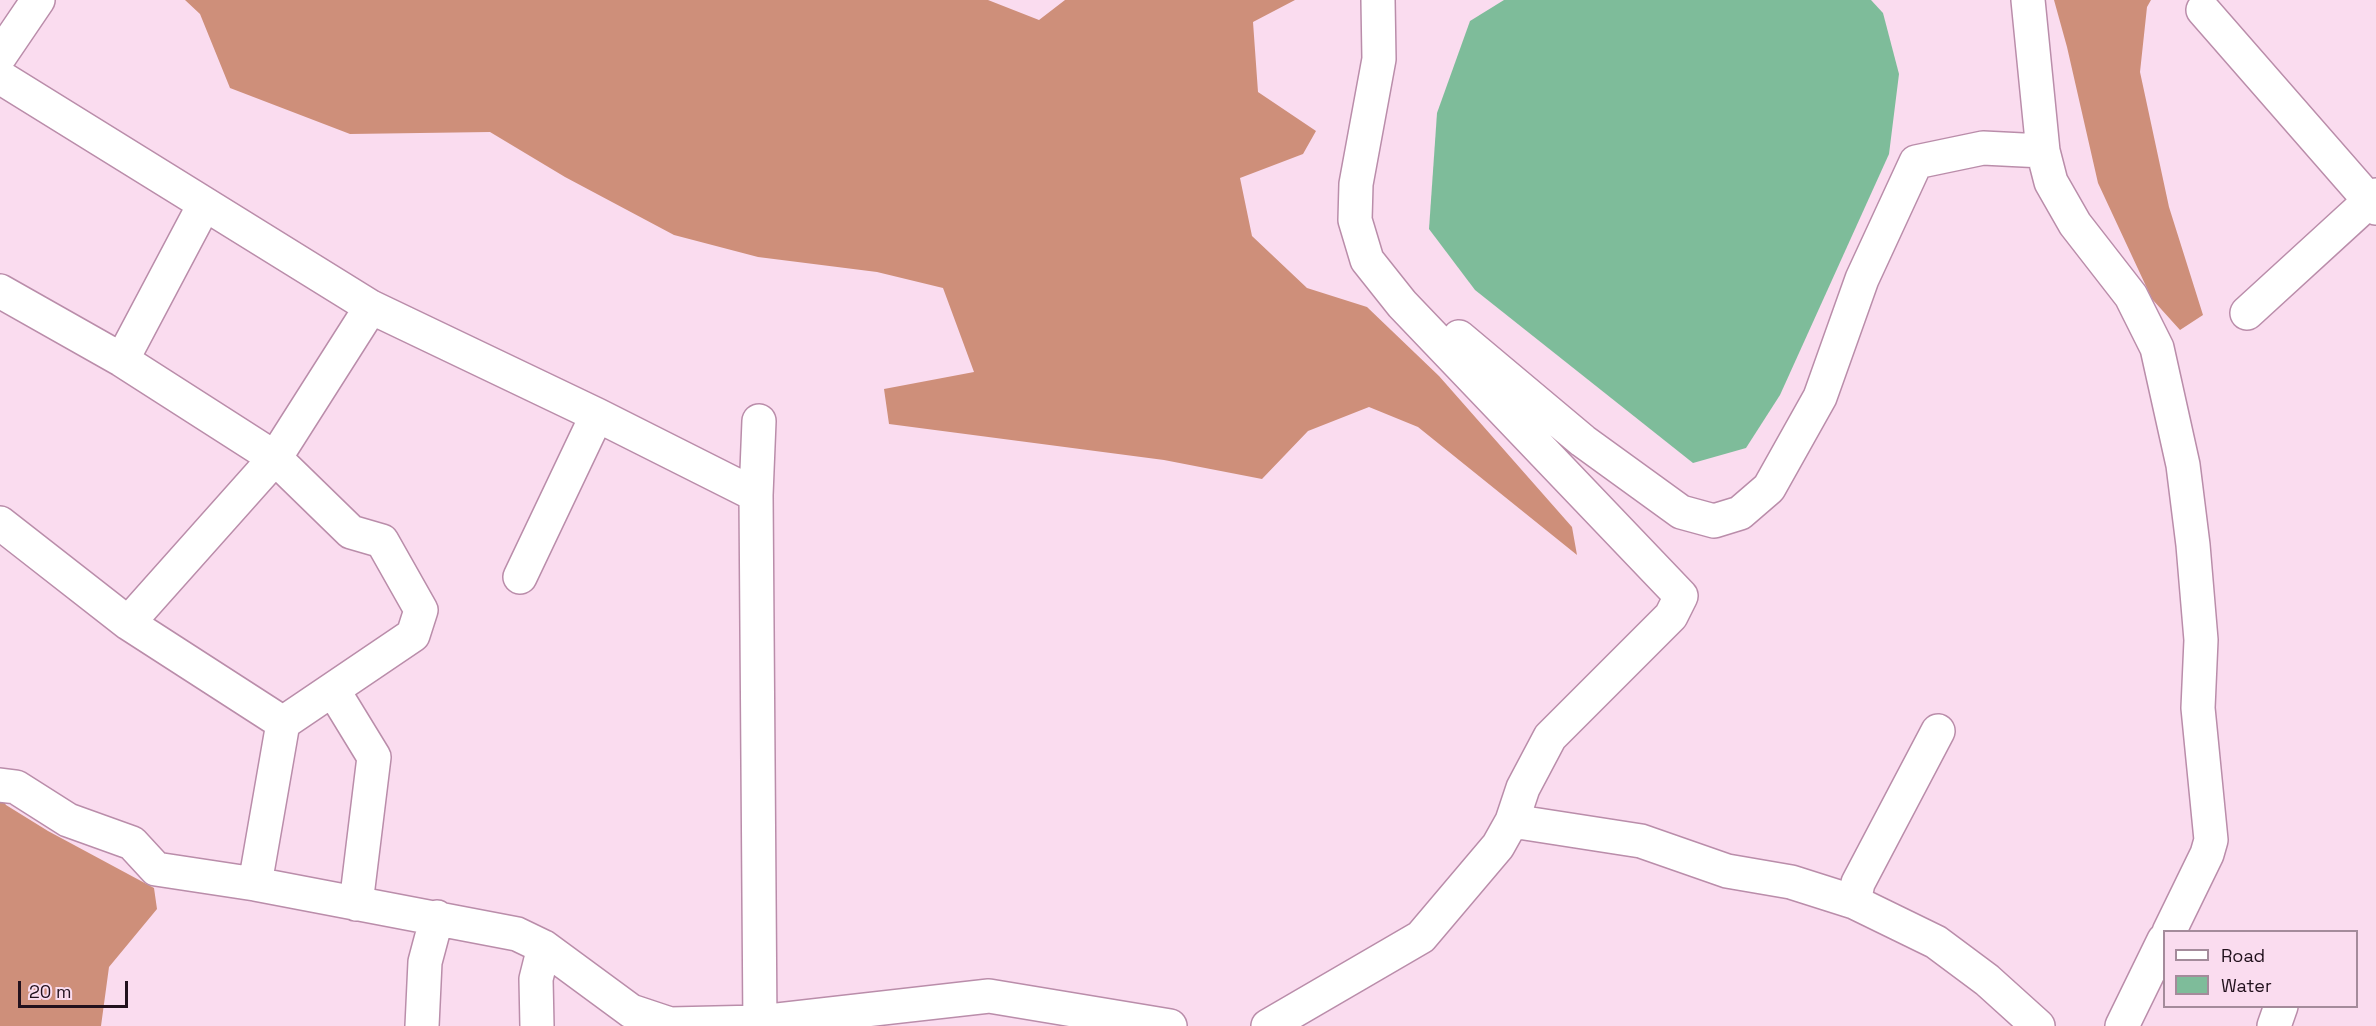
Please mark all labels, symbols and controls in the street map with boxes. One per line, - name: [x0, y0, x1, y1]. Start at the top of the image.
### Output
- legend: [2163, 930, 2358, 1008]
- text: Road: [2221, 944, 2265, 967]
- scale bar: [21, 969, 130, 1007]
- text: Water: [2221, 974, 2272, 997]
- text: 20 m: [29, 980, 72, 1003]

